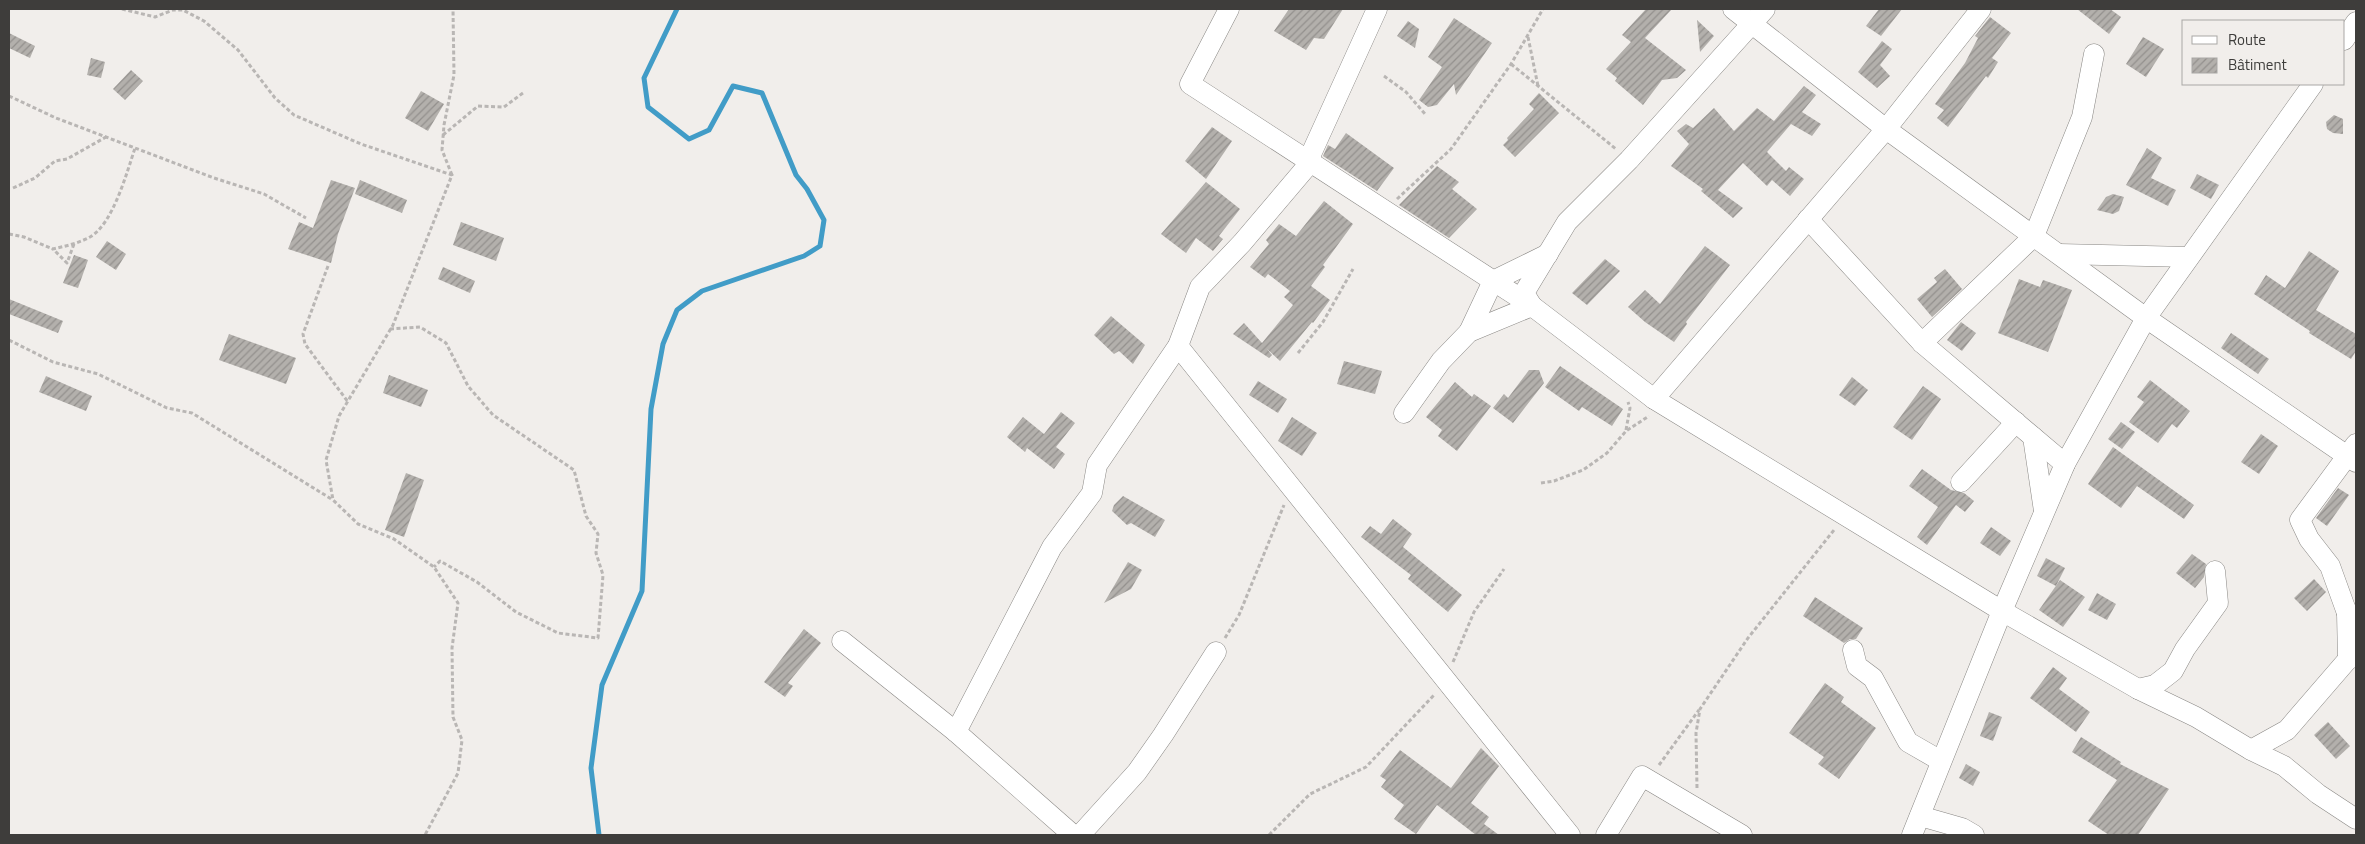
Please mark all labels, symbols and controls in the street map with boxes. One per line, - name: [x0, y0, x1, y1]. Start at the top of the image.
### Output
- legend: [2182, 20, 2345, 85]
- text: Route: [2228, 28, 2266, 51]
- text: Bâtiment: [2228, 53, 2287, 76]

